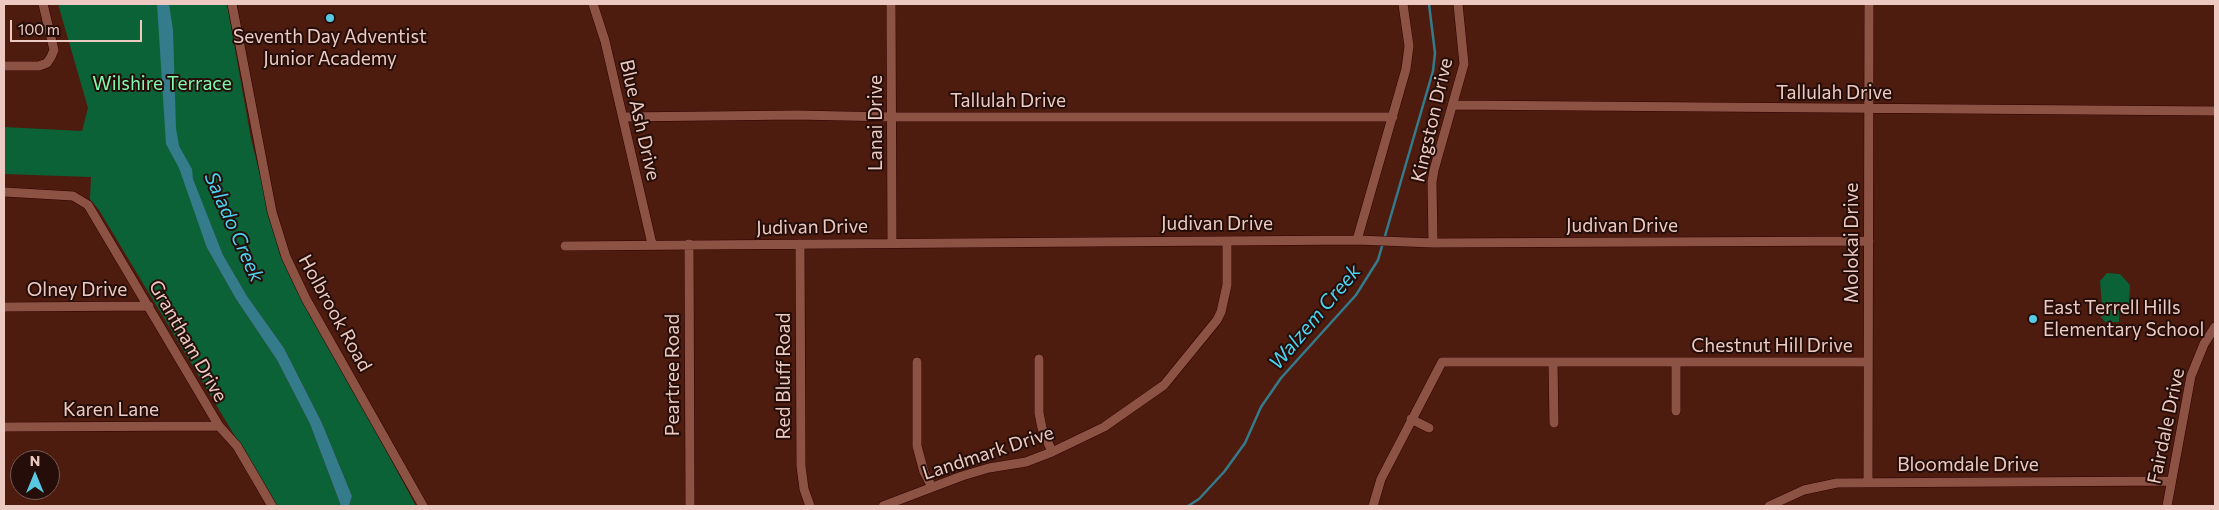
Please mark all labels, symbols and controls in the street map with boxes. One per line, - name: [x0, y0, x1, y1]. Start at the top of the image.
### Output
- scale bar: [12, 10, 145, 42]
- marker: Seventh Day Adventist Junior Academy: [324, 12, 336, 24]
- text: 100 m: [18, 20, 60, 38]
- place label: Seventh Day Adventist Junior Academy: [233, 26, 427, 70]
- street label: Kingston Drive: [1407, 56, 1457, 184]
- street label: Blue Ash Drive: [615, 57, 665, 183]
- park label: Wilshire Terrace: [92, 73, 232, 95]
- street label: Lanai Drive: [865, 75, 887, 171]
- street label: Tallulah Drive: [1776, 82, 1892, 104]
- street label: Tallulah Drive: [950, 90, 1066, 112]
- water label: Salado Creek: [199, 168, 269, 286]
- street label: Molokai Drive: [1841, 183, 1863, 303]
- street label: Judivan Drive: [1161, 213, 1273, 235]
- street label: Judivan Drive: [756, 215, 868, 239]
- street label: Judivan Drive: [1566, 215, 1678, 237]
- street label: Holbrook Road: [294, 251, 376, 375]
- water label: Walzem Creek: [1264, 260, 1366, 374]
- street label: Grantham Drive: [144, 276, 232, 406]
- street label: Olney Drive: [27, 279, 127, 301]
- place label: East Terrell Hills Elementary School: [2043, 297, 2204, 341]
- street label: Red Bluff Road: [773, 312, 795, 440]
- marker: East Terrell Hills Elementary School: [2027, 313, 2039, 325]
- street label: Peartree Road: [662, 314, 684, 436]
- street label: Chestnut Hill Drive: [1691, 335, 1853, 357]
- street label: Fairdale Drive: [2143, 366, 2189, 486]
- street label: Karen Lane: [63, 399, 159, 421]
- street label: Landmark Drive: [920, 421, 1056, 485]
- north arrow: [10, 450, 60, 500]
- text: N: [30, 452, 40, 469]
- street label: Bloomdale Drive: [1897, 454, 2039, 476]

